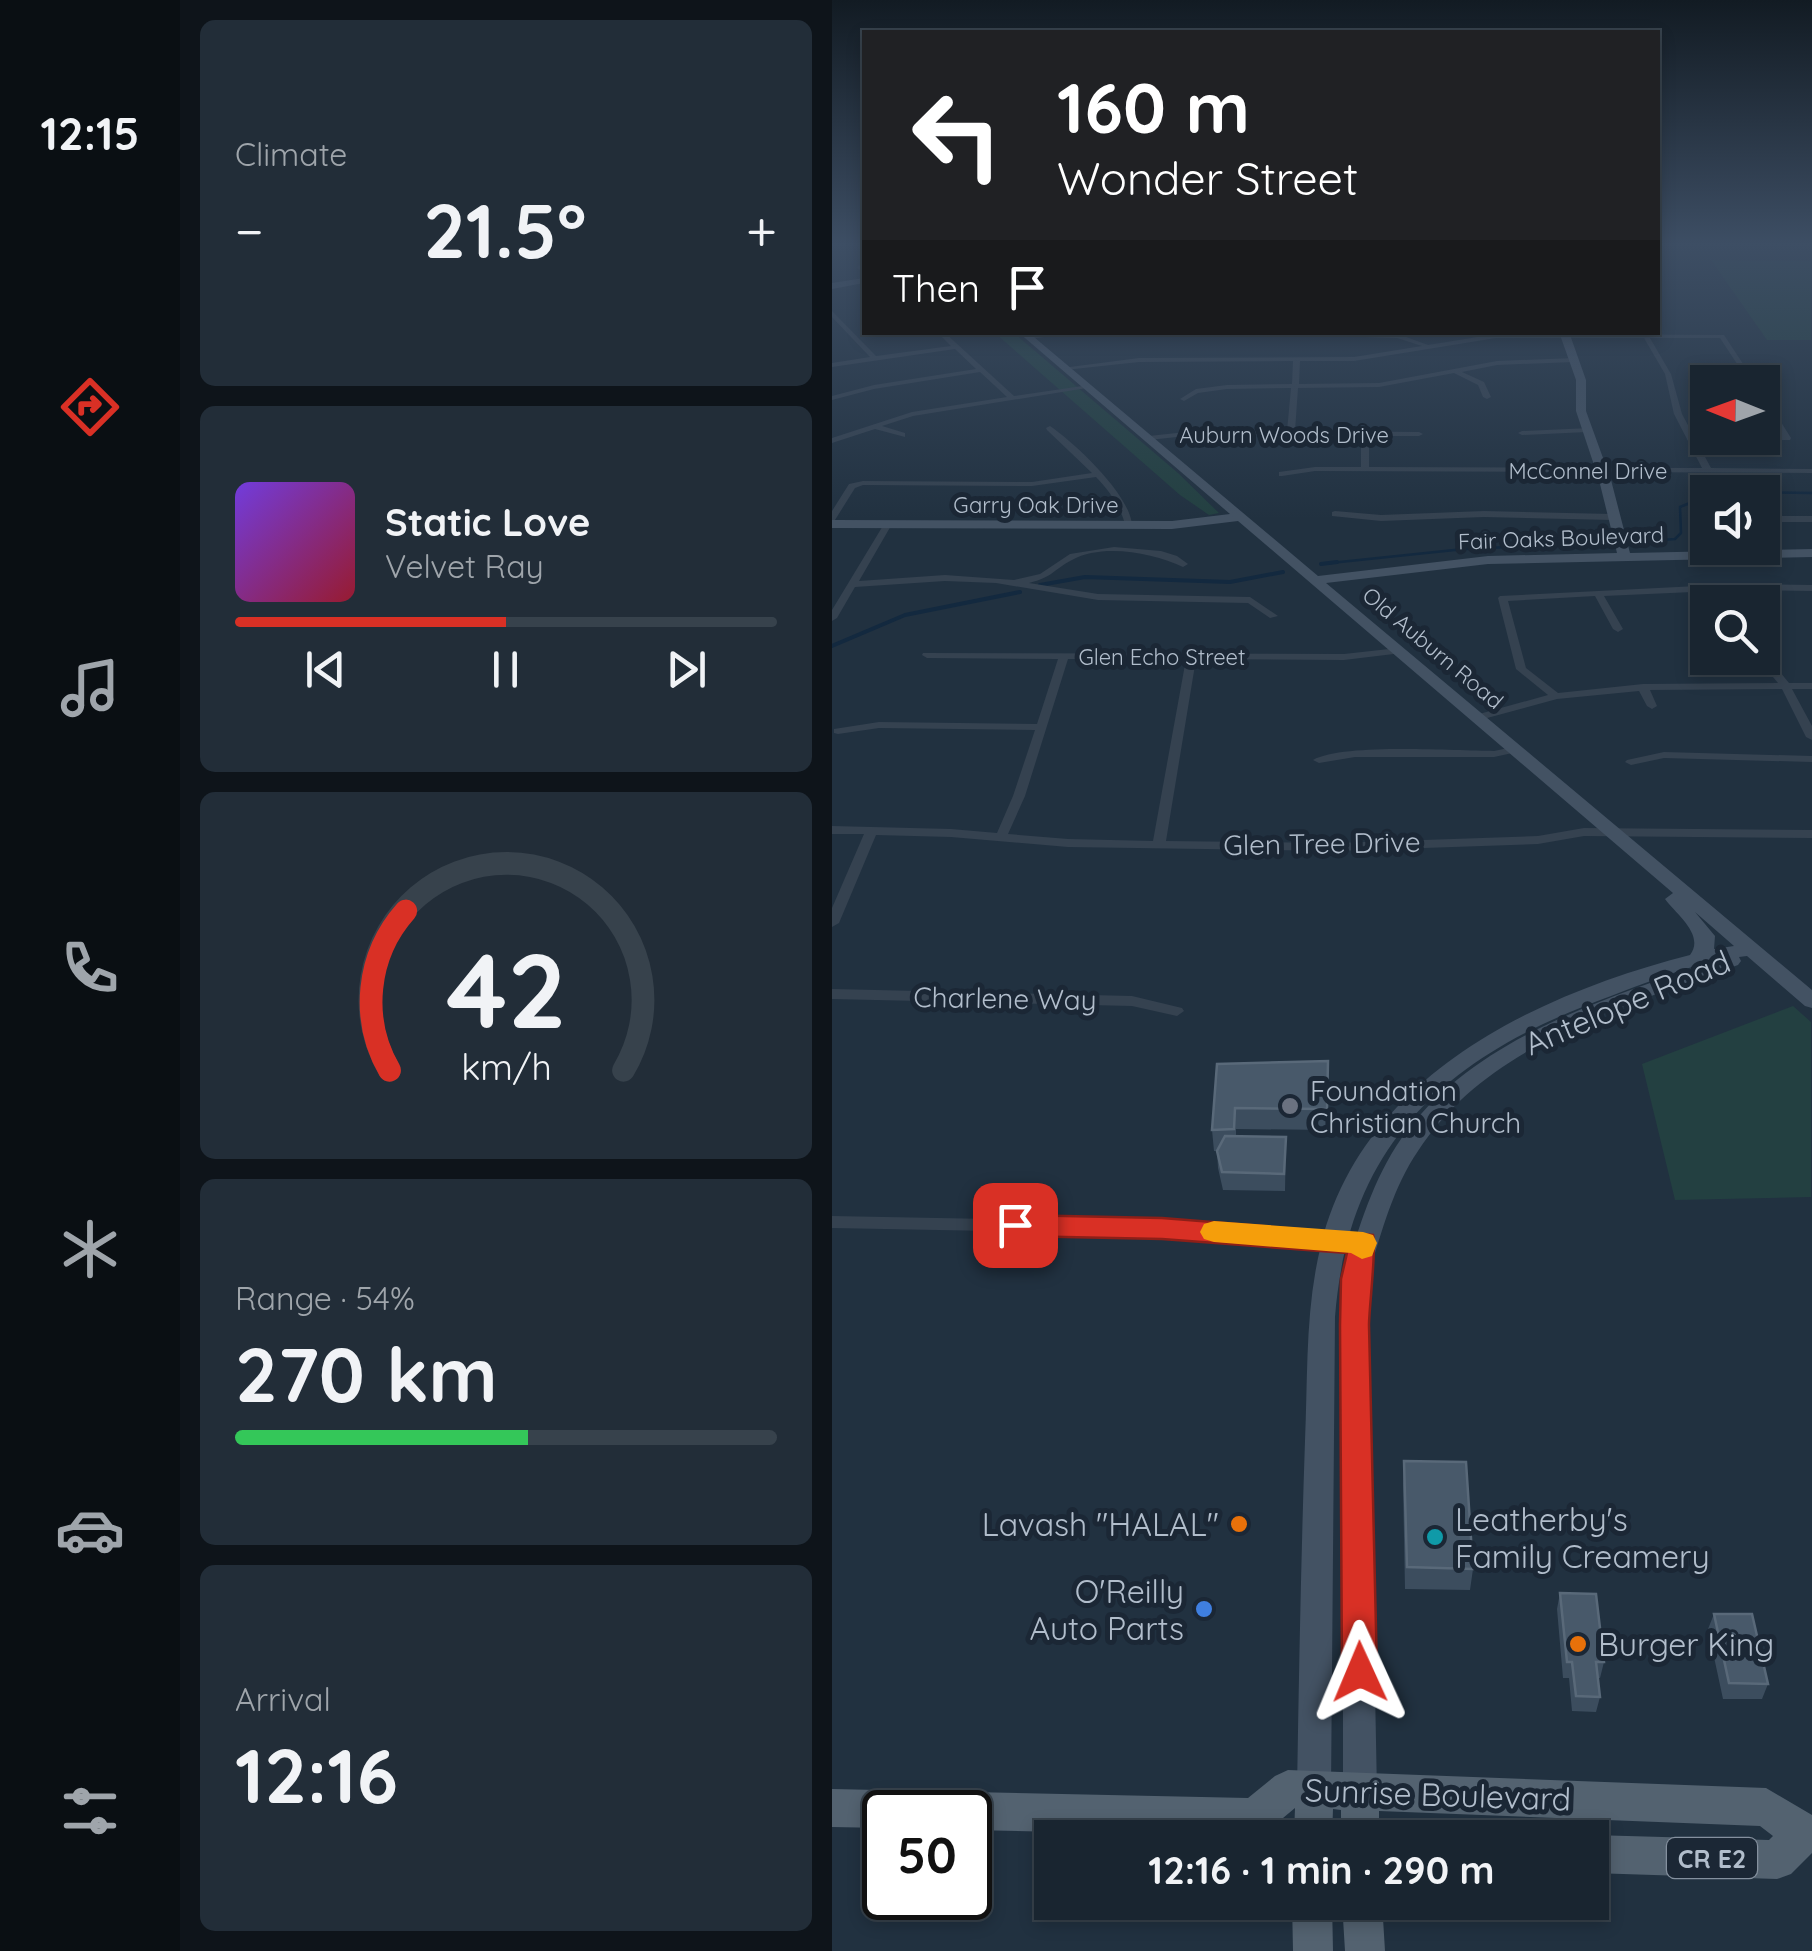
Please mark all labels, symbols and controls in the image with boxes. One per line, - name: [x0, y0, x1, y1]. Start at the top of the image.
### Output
- text: 160 m: [1057, 63, 1250, 151]
- icon: left: [892, 70, 1022, 200]
- text: 12:15: [41, 105, 139, 161]
- text: Climate: [235, 134, 347, 174]
- text: Wonder Street: [1057, 150, 1358, 206]
- text: 21.5°: [423, 183, 586, 277]
- text: −: [235, 196, 264, 265]
- text: +: [746, 196, 777, 265]
- icon: arrive: [1000, 260, 1055, 315]
- text: Then: [892, 264, 980, 312]
- north arrow: [1690, 365, 1780, 455]
- map controls: [1690, 365, 1780, 675]
- icon: directions: [55, 372, 125, 442]
- street label: Auburn Woods Drive: [1179, 421, 1389, 449]
- street label: McConnel Drive: [1508, 457, 1668, 485]
- button: sound: [1690, 475, 1780, 565]
- street label: Garry Oak Drive: [953, 491, 1119, 519]
- text: Static Love: [385, 498, 590, 546]
- street label: Fair Oaks Boulevard: [1457, 520, 1665, 556]
- text: Velvet Ray: [385, 546, 544, 586]
- street label: Old Auburn Road: [1357, 581, 1509, 715]
- button: search: [1690, 585, 1780, 675]
- icon: previous: [298, 642, 353, 697]
- icon: pause: [478, 642, 533, 697]
- icon: next: [659, 642, 714, 697]
- street label: Glen Echo Street: [1079, 643, 1245, 671]
- icon: music: [55, 653, 125, 723]
- street label: Glen Tree Drive: [1223, 824, 1421, 862]
- text: 42: [446, 924, 566, 1054]
- icon: phone: [55, 933, 125, 1003]
- street label: Antelope Road: [1518, 941, 1736, 1063]
- street label: Charlene Way: [913, 979, 1097, 1017]
- text: km/h: [461, 1044, 551, 1089]
- place label: Foundation Christian Church: [1310, 1073, 1521, 1140]
- marker: Foundation Christian Church: [1279, 1095, 1301, 1117]
- pin: [973, 1183, 1058, 1268]
- icon: arrive: [988, 1198, 1043, 1253]
- icon: climate: [55, 1214, 125, 1284]
- text: Range · 54%: [235, 1278, 415, 1318]
- text: 270 km: [235, 1327, 498, 1421]
- icon: car: [55, 1495, 125, 1565]
- place label: Leatherby's Family Creamery: [1455, 1499, 1710, 1576]
- place label: Lavash "HALAL": [982, 1504, 1219, 1544]
- marker: Lavash "HALAL": [1228, 1513, 1250, 1535]
- marker: Leatherby's Family Creamery: [1424, 1526, 1446, 1548]
- place label: O'Reilly Auto Parts: [1030, 1571, 1184, 1648]
- marker: O'Reilly Auto Parts: [1193, 1598, 1215, 1620]
- position arrow: [1308, 1620, 1412, 1724]
- place label: Burger King: [1598, 1624, 1774, 1664]
- marker: Burger King: [1567, 1633, 1589, 1655]
- text: Arrival: [235, 1679, 331, 1719]
- text: 12:16: [235, 1728, 398, 1822]
- street label: Sunrise Boulevard: [1304, 1769, 1572, 1819]
- icon: filters: [55, 1776, 125, 1846]
- speed limit sign: 50: [862, 1790, 992, 1920]
- road number: CR E2: [1667, 1838, 1757, 1878]
- text: 12:16 · 1 min · 290 m: [1148, 1846, 1495, 1894]

